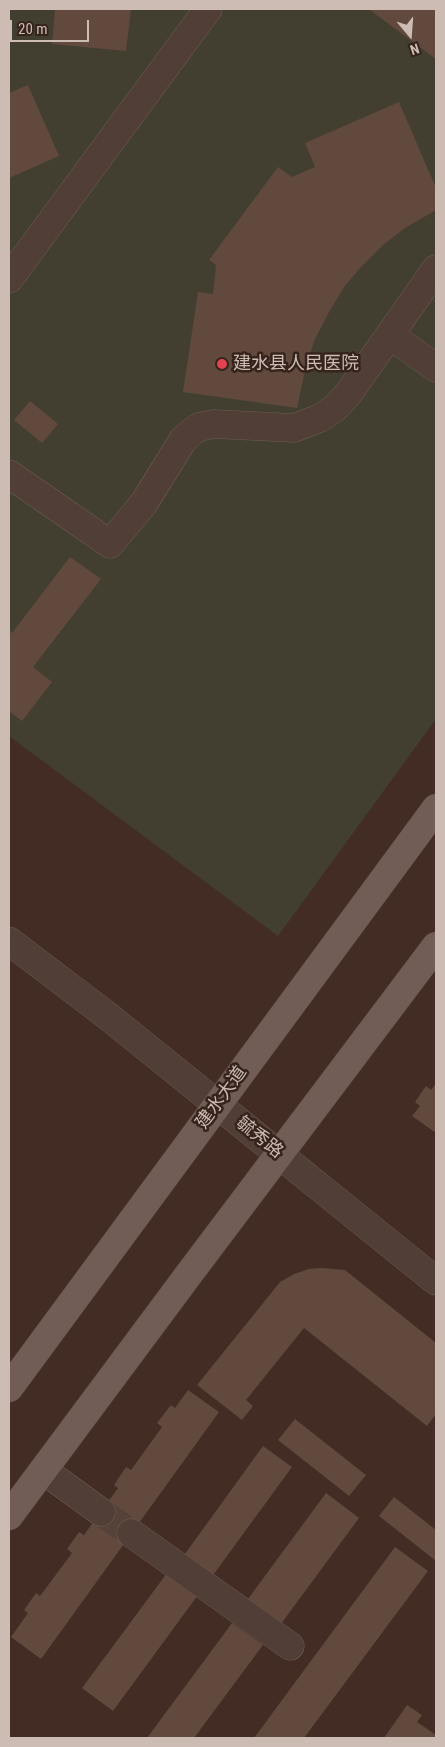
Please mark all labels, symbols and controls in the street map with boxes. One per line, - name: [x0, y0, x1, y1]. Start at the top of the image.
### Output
- scale bar: [12, 10, 91, 42]
- north arrow: [385, 10, 435, 60]
- text: 20 m: [18, 20, 48, 38]
- text: N: [408, 40, 421, 58]
- place label: 建水县人民医院: [233, 353, 359, 375]
- marker: 建水县人民医院: [215, 357, 229, 371]
- street label: 建水大道: [192, 1063, 252, 1133]
- street label: 毓秀路: [231, 1113, 287, 1163]

